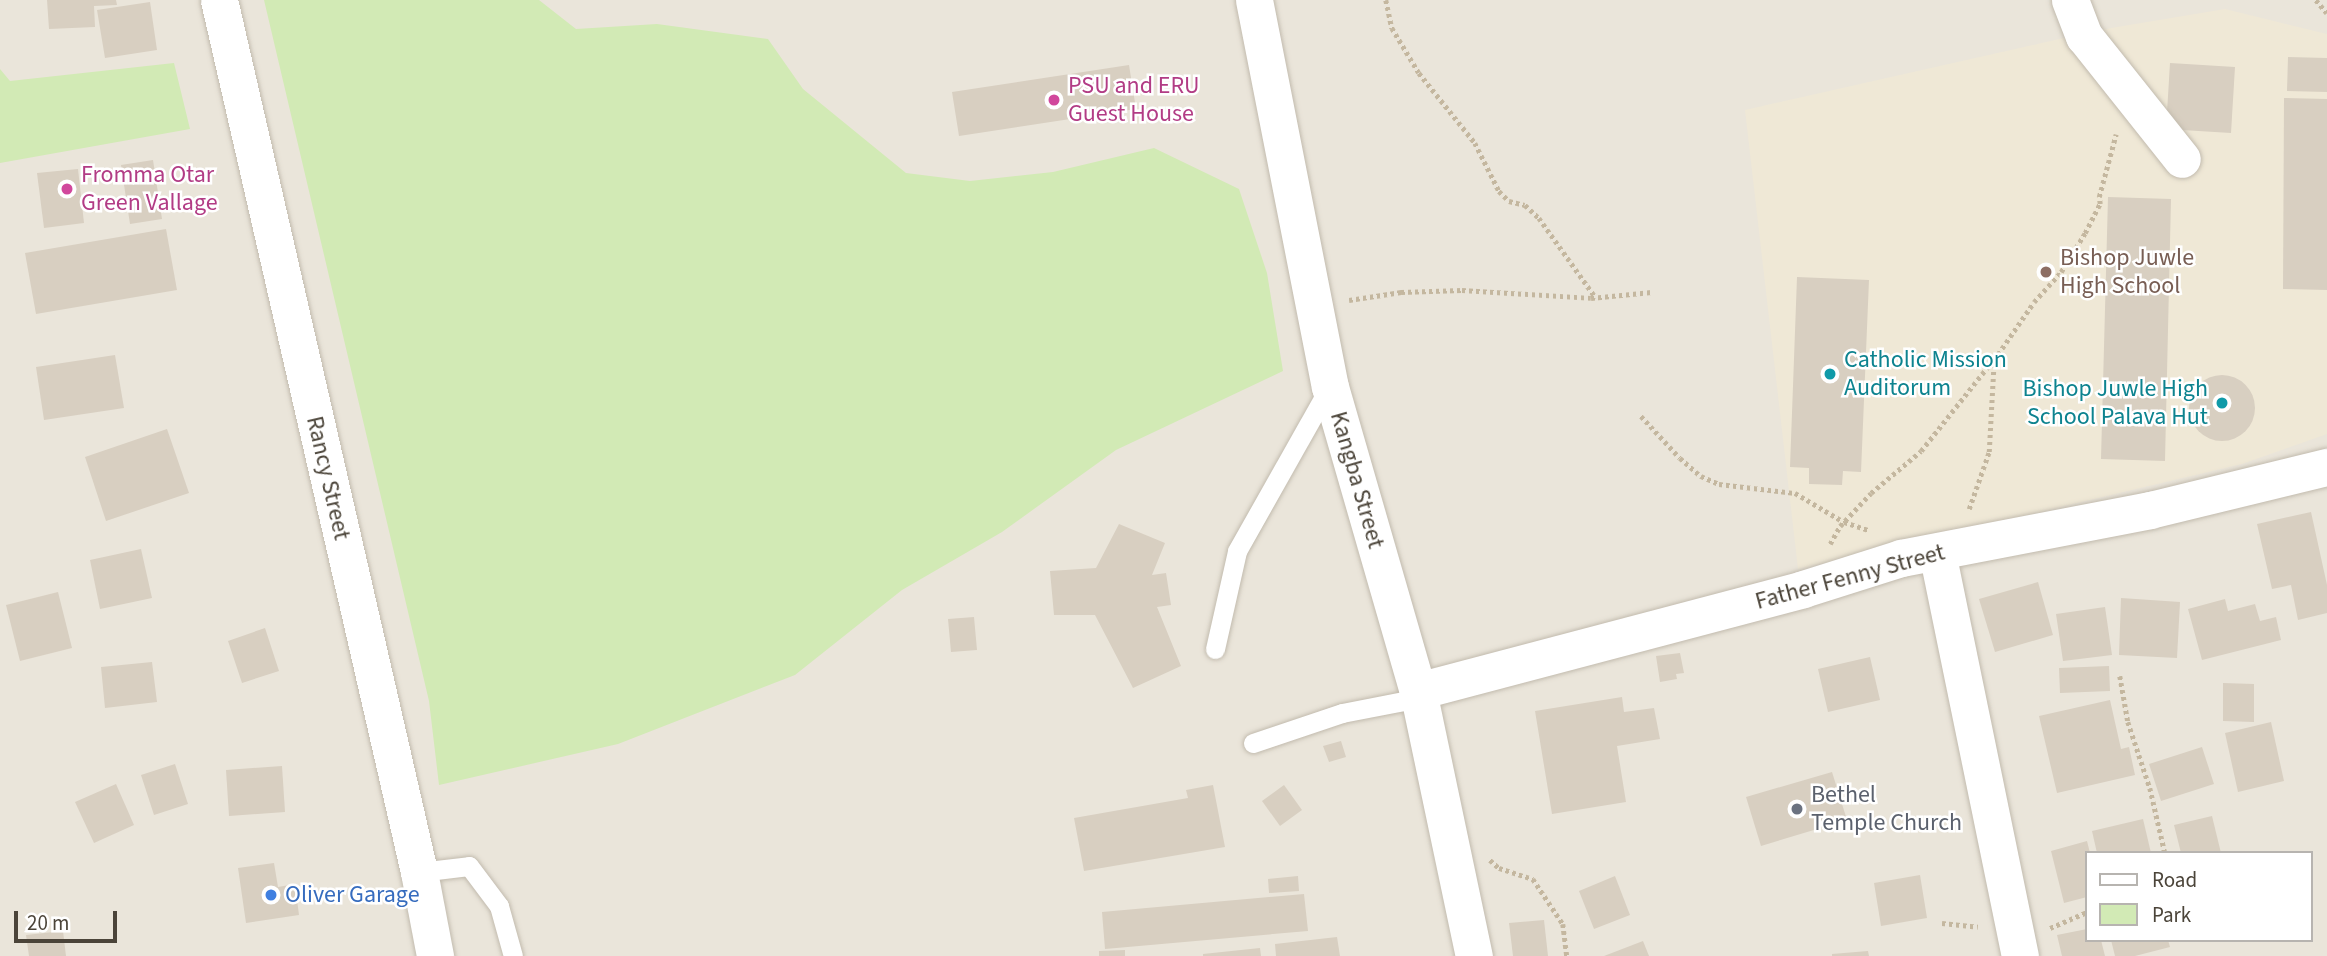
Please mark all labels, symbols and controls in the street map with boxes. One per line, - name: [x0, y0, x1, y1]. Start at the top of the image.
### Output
- place label: PSU and ERU Guest House: [1068, 72, 1200, 128]
- marker: PSU and ERU Guest House: [1046, 92, 1062, 108]
- place label: Fromma Otar Green Vallage: [81, 161, 218, 217]
- marker: Fromma Otar Green Vallage: [59, 181, 75, 197]
- place label: Bishop Juwle High School: [2060, 244, 2194, 300]
- marker: Bishop Juwle High School: [2038, 264, 2054, 280]
- place label: Catholic Mission Auditorum: [1844, 346, 2007, 402]
- marker: Catholic Mission Auditorum: [1822, 366, 1838, 382]
- place label: Bishop Juwle High School Palava Hut: [2022, 375, 2208, 431]
- marker: Bishop Juwle High School Palava Hut: [2214, 395, 2230, 411]
- street label: Kangba Street: [1324, 408, 1390, 552]
- street label: Rancy Street: [300, 413, 356, 543]
- street label: Father Fenny Street: [1752, 538, 1948, 616]
- place label: Bethel Temple Church: [1811, 781, 1962, 837]
- marker: Bethel Temple Church: [1789, 801, 1805, 817]
- legend: [2086, 851, 2313, 942]
- text: Road: [2152, 865, 2197, 895]
- place label: Oliver Garage: [285, 881, 420, 909]
- marker: Oliver Garage: [263, 887, 279, 903]
- scale bar: [18, 897, 121, 941]
- text: Park: [2152, 900, 2191, 930]
- text: 20 m: [27, 908, 69, 938]

